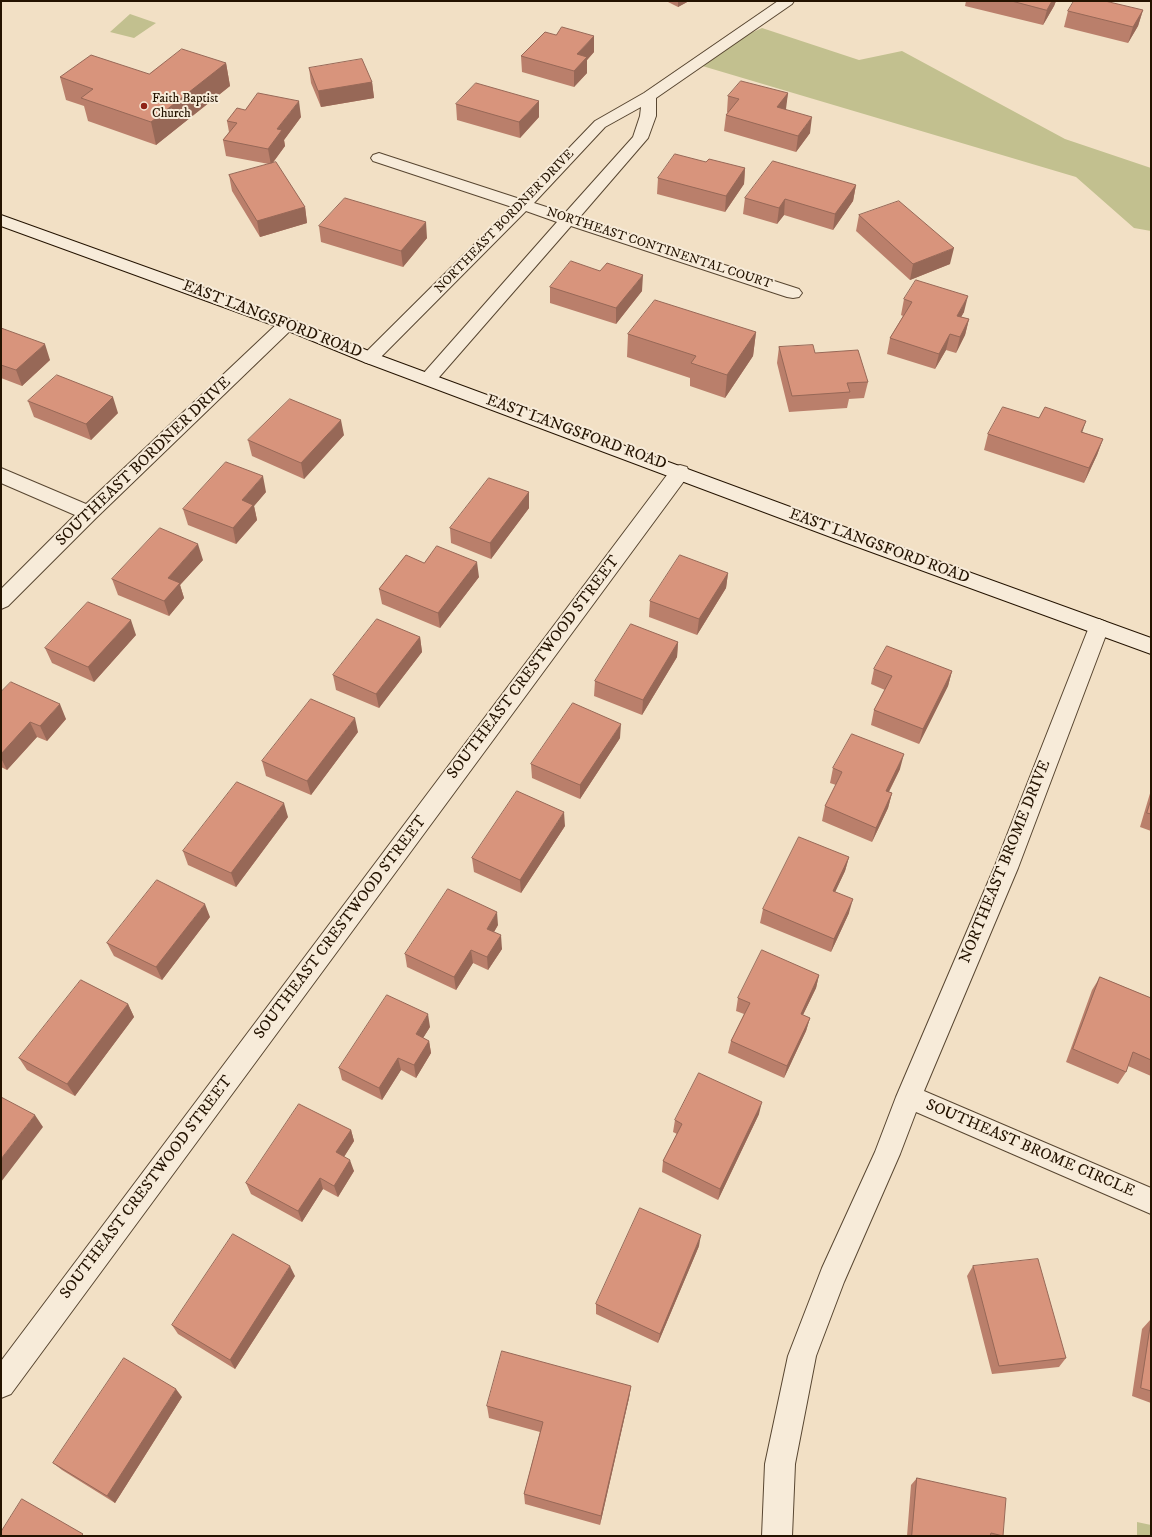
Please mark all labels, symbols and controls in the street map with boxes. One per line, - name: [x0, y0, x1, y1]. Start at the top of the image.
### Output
- place label: Faith Baptist Church: [152, 91, 218, 122]
- marker: Faith Baptist Church: [139, 101, 149, 111]
- street label: NORTHEAST BORDNER DRIVE: [432, 147, 578, 297]
- street label: NORTHEAST CONTINENTAL COURT: [544, 205, 774, 293]
- street label: EAST LANGSFORD ROAD: [180, 277, 364, 363]
- street label: SOUTHEAST BORDNER DRIVE: [53, 373, 235, 551]
- street label: EAST LANGSFORD ROAD: [483, 391, 669, 475]
- street label: EAST LANGSFORD ROAD: [786, 505, 972, 589]
- street label: SOUTHEAST CRESTWOOD STREET: [444, 553, 624, 783]
- street label: NORTHEAST BROME DRIVE: [956, 758, 1056, 966]
- street label: SOUTHEAST CRESTWOOD STREET: [251, 813, 431, 1043]
- street label: SOUTHEAST CRESTWOOD STREET: [57, 1073, 237, 1303]
- street label: SOUTHEAST BROME CIRCLE: [923, 1096, 1137, 1202]

